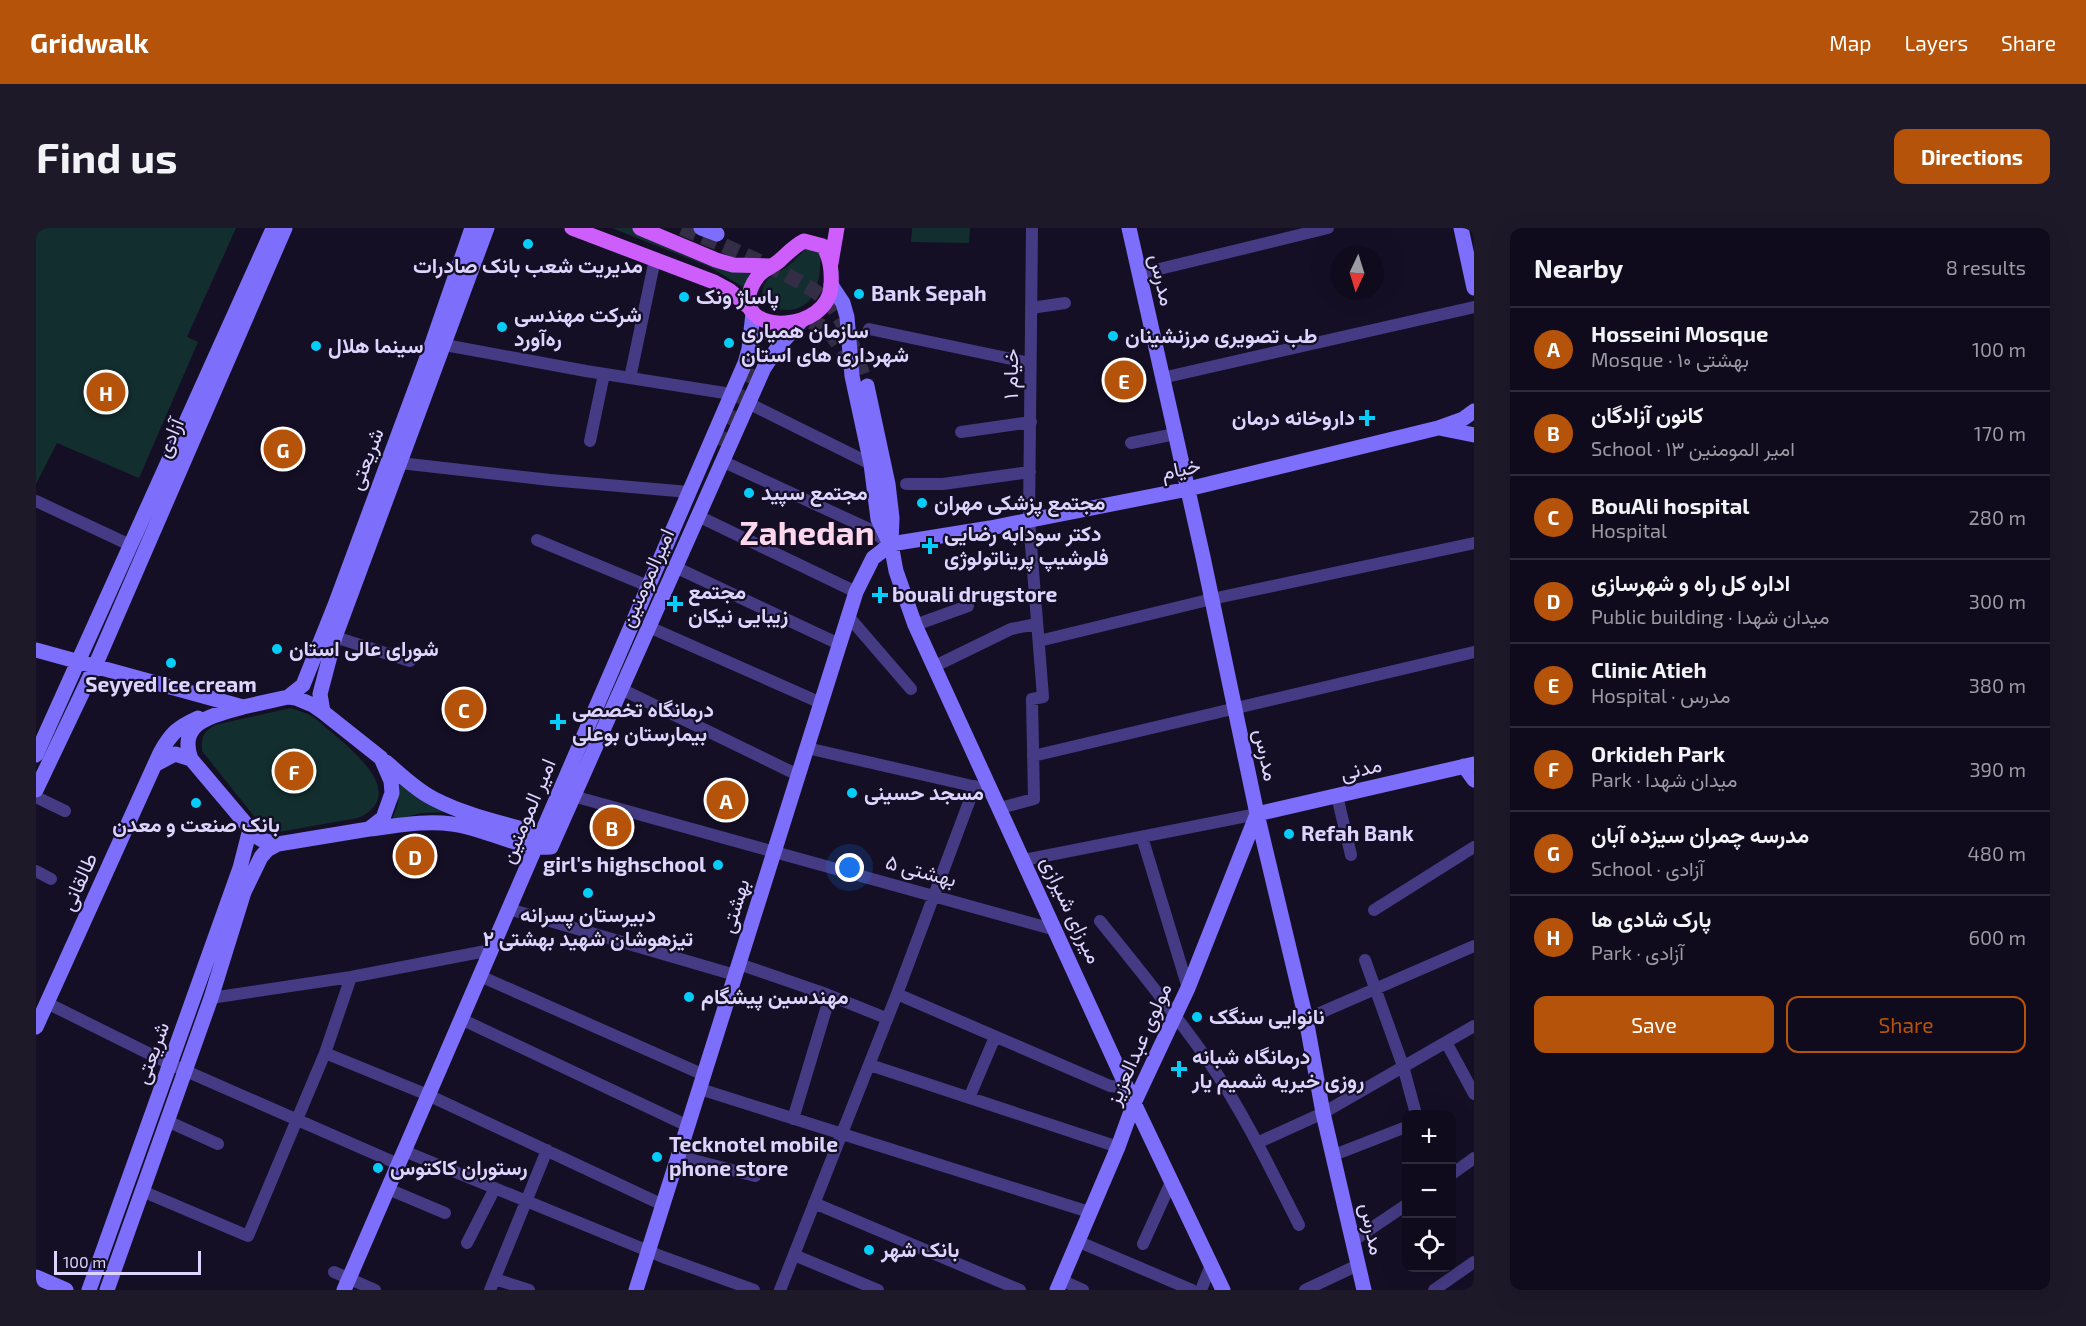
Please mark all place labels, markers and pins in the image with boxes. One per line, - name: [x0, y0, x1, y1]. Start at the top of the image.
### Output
- marker: مدیریت شعب بانک صادرات: [521, 237, 535, 251]
- place label: مدیریت شعب بانک صادرات: [413, 252, 643, 279]
- place label: Bank Sepah: [871, 280, 987, 305]
- place label: پاساژ ونک: [696, 283, 779, 311]
- marker: Bank Sepah: [852, 287, 866, 301]
- marker: پاساژ ونک: [677, 290, 691, 304]
- place label: شرکت مهندسی ره‌آورد: [514, 301, 642, 352]
- place label: سازمان همیاری شهرداری های استان: [741, 317, 909, 368]
- marker: شرکت مهندسی ره‌آورد: [495, 320, 509, 334]
- place label: طب تصویری مرزنشینان: [1125, 322, 1318, 349]
- marker: طب تصویری مرزنشینان: [1106, 329, 1120, 343]
- place label: سینما هلال: [328, 332, 423, 359]
- marker: سازمان همیاری شهرداری های استان: [722, 336, 736, 350]
- marker: سینما هلال: [309, 339, 323, 353]
- pin: E: [1104, 358, 1144, 402]
- pin: H: [86, 370, 126, 414]
- place label: داروخانه درمان: [1232, 404, 1355, 431]
- marker: داروخانه درمان: [1360, 411, 1374, 425]
- pin: G: [264, 426, 302, 472]
- place label: مجتمع سپید: [761, 479, 868, 507]
- marker: مجتمع سپید: [742, 486, 756, 500]
- place label: مجتمع پزشکی مهران: [934, 489, 1105, 517]
- marker: مجتمع پزشکی مهران: [915, 496, 929, 510]
- place label: دکتر سودابه رضایی فلوشیپ پریناتولوژی: [944, 520, 1109, 572]
- marker: دکتر سودابه رضایی فلوشیپ پریناتولوژی: [921, 537, 939, 555]
- place label: مجتمع زیبایی نیکان: [688, 578, 788, 629]
- place label: bouali drugstore: [892, 581, 1058, 606]
- marker: bouali drugstore: [873, 588, 887, 602]
- marker: مجتمع زیبایی نیکان: [666, 595, 684, 613]
- place label: شورای عالی استان: [289, 635, 439, 662]
- marker: شورای عالی استان: [270, 642, 284, 656]
- marker: Seyyed Ice cream: [164, 656, 178, 670]
- place label: Seyyed Ice cream: [85, 671, 257, 697]
- pin: C: [444, 686, 484, 732]
- place label: درمانگاه تخصصی بیمارستان بوعلی: [572, 696, 714, 747]
- marker: درمانگاه تخصصی بیمارستان بوعلی: [549, 713, 567, 731]
- pin: F: [274, 748, 314, 794]
- pin: A: [706, 778, 746, 822]
- place label: مسجد حسینی: [864, 779, 984, 805]
- marker: مسجد حسینی: [845, 786, 859, 800]
- marker: بانک صنعت و معدن: [189, 796, 203, 810]
- pin: B: [592, 804, 632, 850]
- place label: بانک صنعت و معدن: [112, 811, 280, 838]
- place label: Refah Bank: [1301, 820, 1414, 845]
- marker: Refah Bank: [1282, 827, 1296, 841]
- pin: D: [396, 834, 434, 878]
- place label: girl's highschool: [543, 851, 706, 876]
- marker: girl's highschool: [711, 858, 725, 872]
- marker: دبیرستان پسرانه تیزهوشان شهید بهشتی ۲: [581, 886, 595, 900]
- place label: دبیرستان پسرانه تیزهوشان شهید بهشتی ۲: [483, 901, 694, 952]
- place label: مهندسین پیشگام: [701, 983, 849, 1011]
- marker: مهندسین پیشگام: [682, 990, 696, 1004]
- place label: نانوایی سنگک: [1209, 1003, 1325, 1030]
- marker: نانوایی سنگک: [1190, 1010, 1204, 1024]
- place label: درمانگاه شبانه روزی خیریه شمیم یار: [1191, 1043, 1364, 1095]
- marker: درمانگاه شبانه روزی خیریه شمیم یار: [1170, 1060, 1188, 1078]
- place label: Tecknotel mobile phone store: [669, 1131, 838, 1180]
- marker: Tecknotel mobile phone store: [650, 1150, 664, 1164]
- place label: رستوران کاکتوس: [390, 1154, 528, 1181]
- marker: رستوران کاکتوس: [371, 1161, 385, 1175]
- place label: بانک شهر: [880, 1236, 959, 1263]
- marker: بانک شهر: [862, 1243, 876, 1257]

